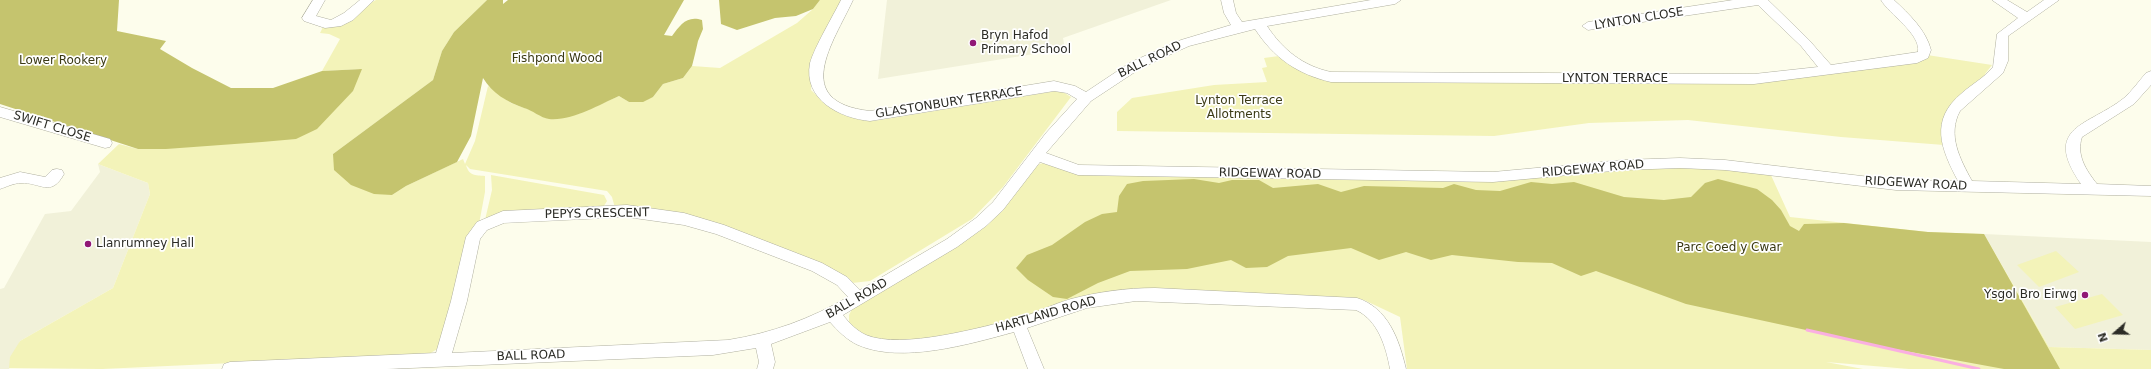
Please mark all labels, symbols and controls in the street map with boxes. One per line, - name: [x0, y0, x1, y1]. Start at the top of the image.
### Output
- street label: LYNTON CLOSE: [1593, 5, 1685, 33]
- place label: Bryn Hafod Primary School: [981, 29, 1071, 57]
- marker: Bryn Hafod Primary School: [968, 38, 978, 48]
- street label: BALL ROAD: [1116, 38, 1184, 82]
- park label: Fishpond Wood: [512, 52, 602, 66]
- park label: Lower Rookery: [19, 54, 107, 68]
- street label: LYNTON TERRACE: [1562, 72, 1668, 86]
- street label: GLASTONBURY TERRACE: [874, 84, 1024, 122]
- park label: Lynton Terrace Allotments: [1195, 94, 1283, 122]
- street label: SWIFT CLOSE: [12, 108, 92, 146]
- street label: RIDGEWAY ROAD: [1541, 157, 1645, 181]
- street label: RIDGEWAY ROAD: [1219, 166, 1321, 182]
- street label: RIDGEWAY ROAD: [1864, 174, 1968, 194]
- street label: PEPYS CRESCENT: [545, 206, 649, 222]
- place label: Llanrumney Hall: [96, 237, 194, 251]
- marker: Llanrumney Hall: [83, 239, 93, 249]
- park label: Parc Coed y Cwar: [1676, 241, 1782, 255]
- street label: BALL ROAD: [824, 276, 890, 322]
- place label: Ysgol Bro Eirwg: [1984, 288, 2077, 302]
- marker: Ysgol Bro Eirwg: [2080, 290, 2090, 300]
- street label: HARTLAND ROAD: [994, 294, 1098, 336]
- north arrow: [2095, 313, 2135, 353]
- text: N: [2096, 331, 2111, 344]
- street label: BALL ROAD: [496, 348, 566, 364]

